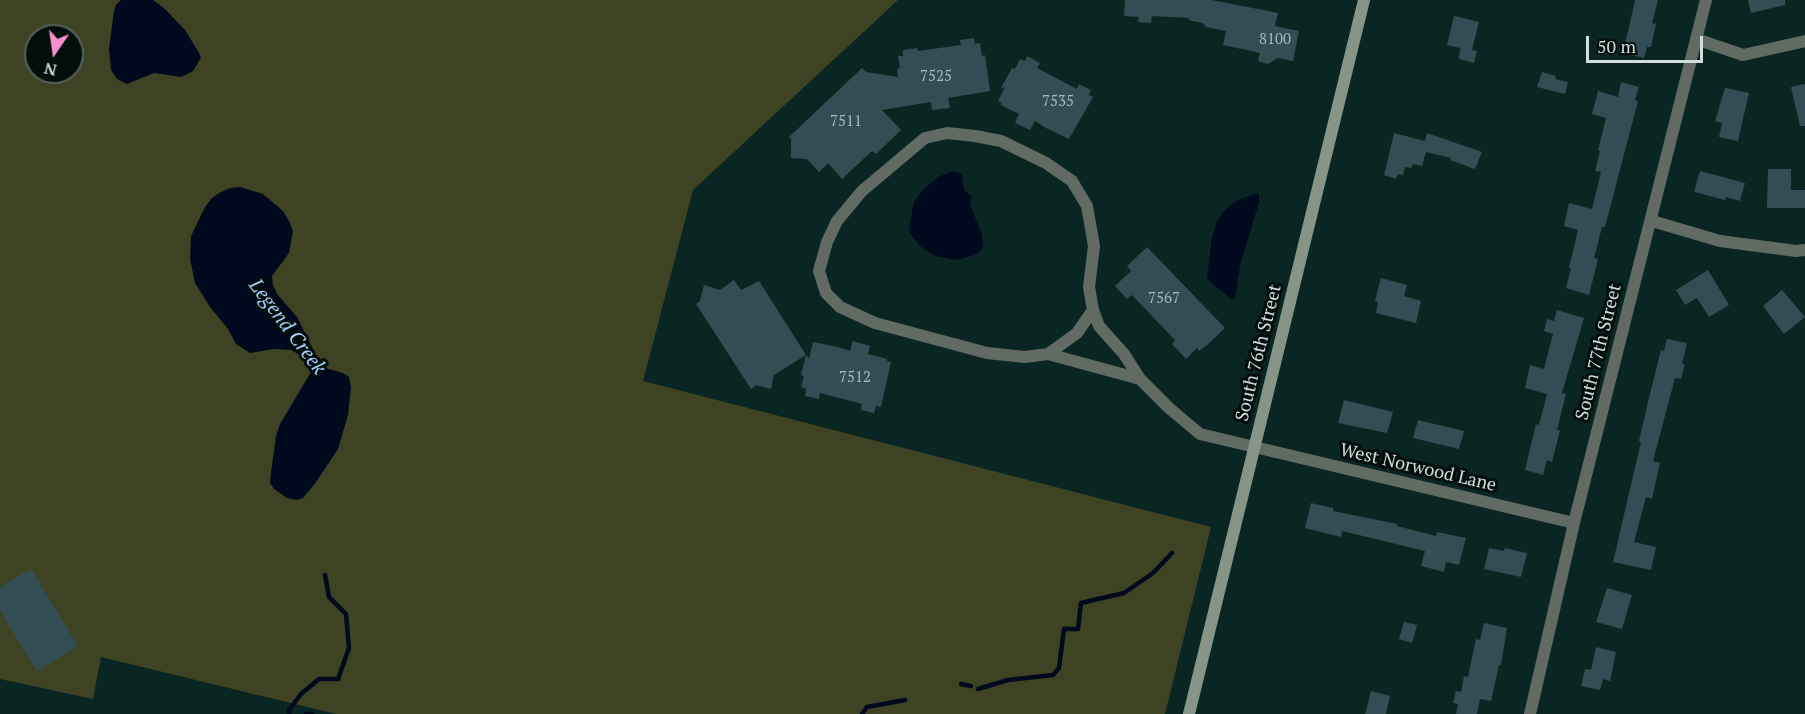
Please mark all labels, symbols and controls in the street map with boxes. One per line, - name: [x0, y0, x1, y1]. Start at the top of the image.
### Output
- north arrow: [24, 24, 84, 84]
- scale bar: [1589, 24, 1706, 62]
- house number: 8100: [1259, 31, 1291, 49]
- text: 50 m: [1597, 34, 1636, 58]
- text: N: [42, 58, 59, 82]
- house number: 7525: [920, 68, 952, 86]
- house number: 7535: [1042, 93, 1074, 111]
- house number: 7511: [830, 113, 862, 131]
- water label: Legend Creek: [243, 274, 331, 380]
- street label: South 76th Street: [1232, 282, 1286, 424]
- street label: South 77th Street: [1572, 282, 1626, 422]
- house number: 7567: [1148, 290, 1180, 308]
- house number: 7512: [839, 369, 871, 387]
- street label: West Norwood Lane: [1338, 440, 1498, 496]

